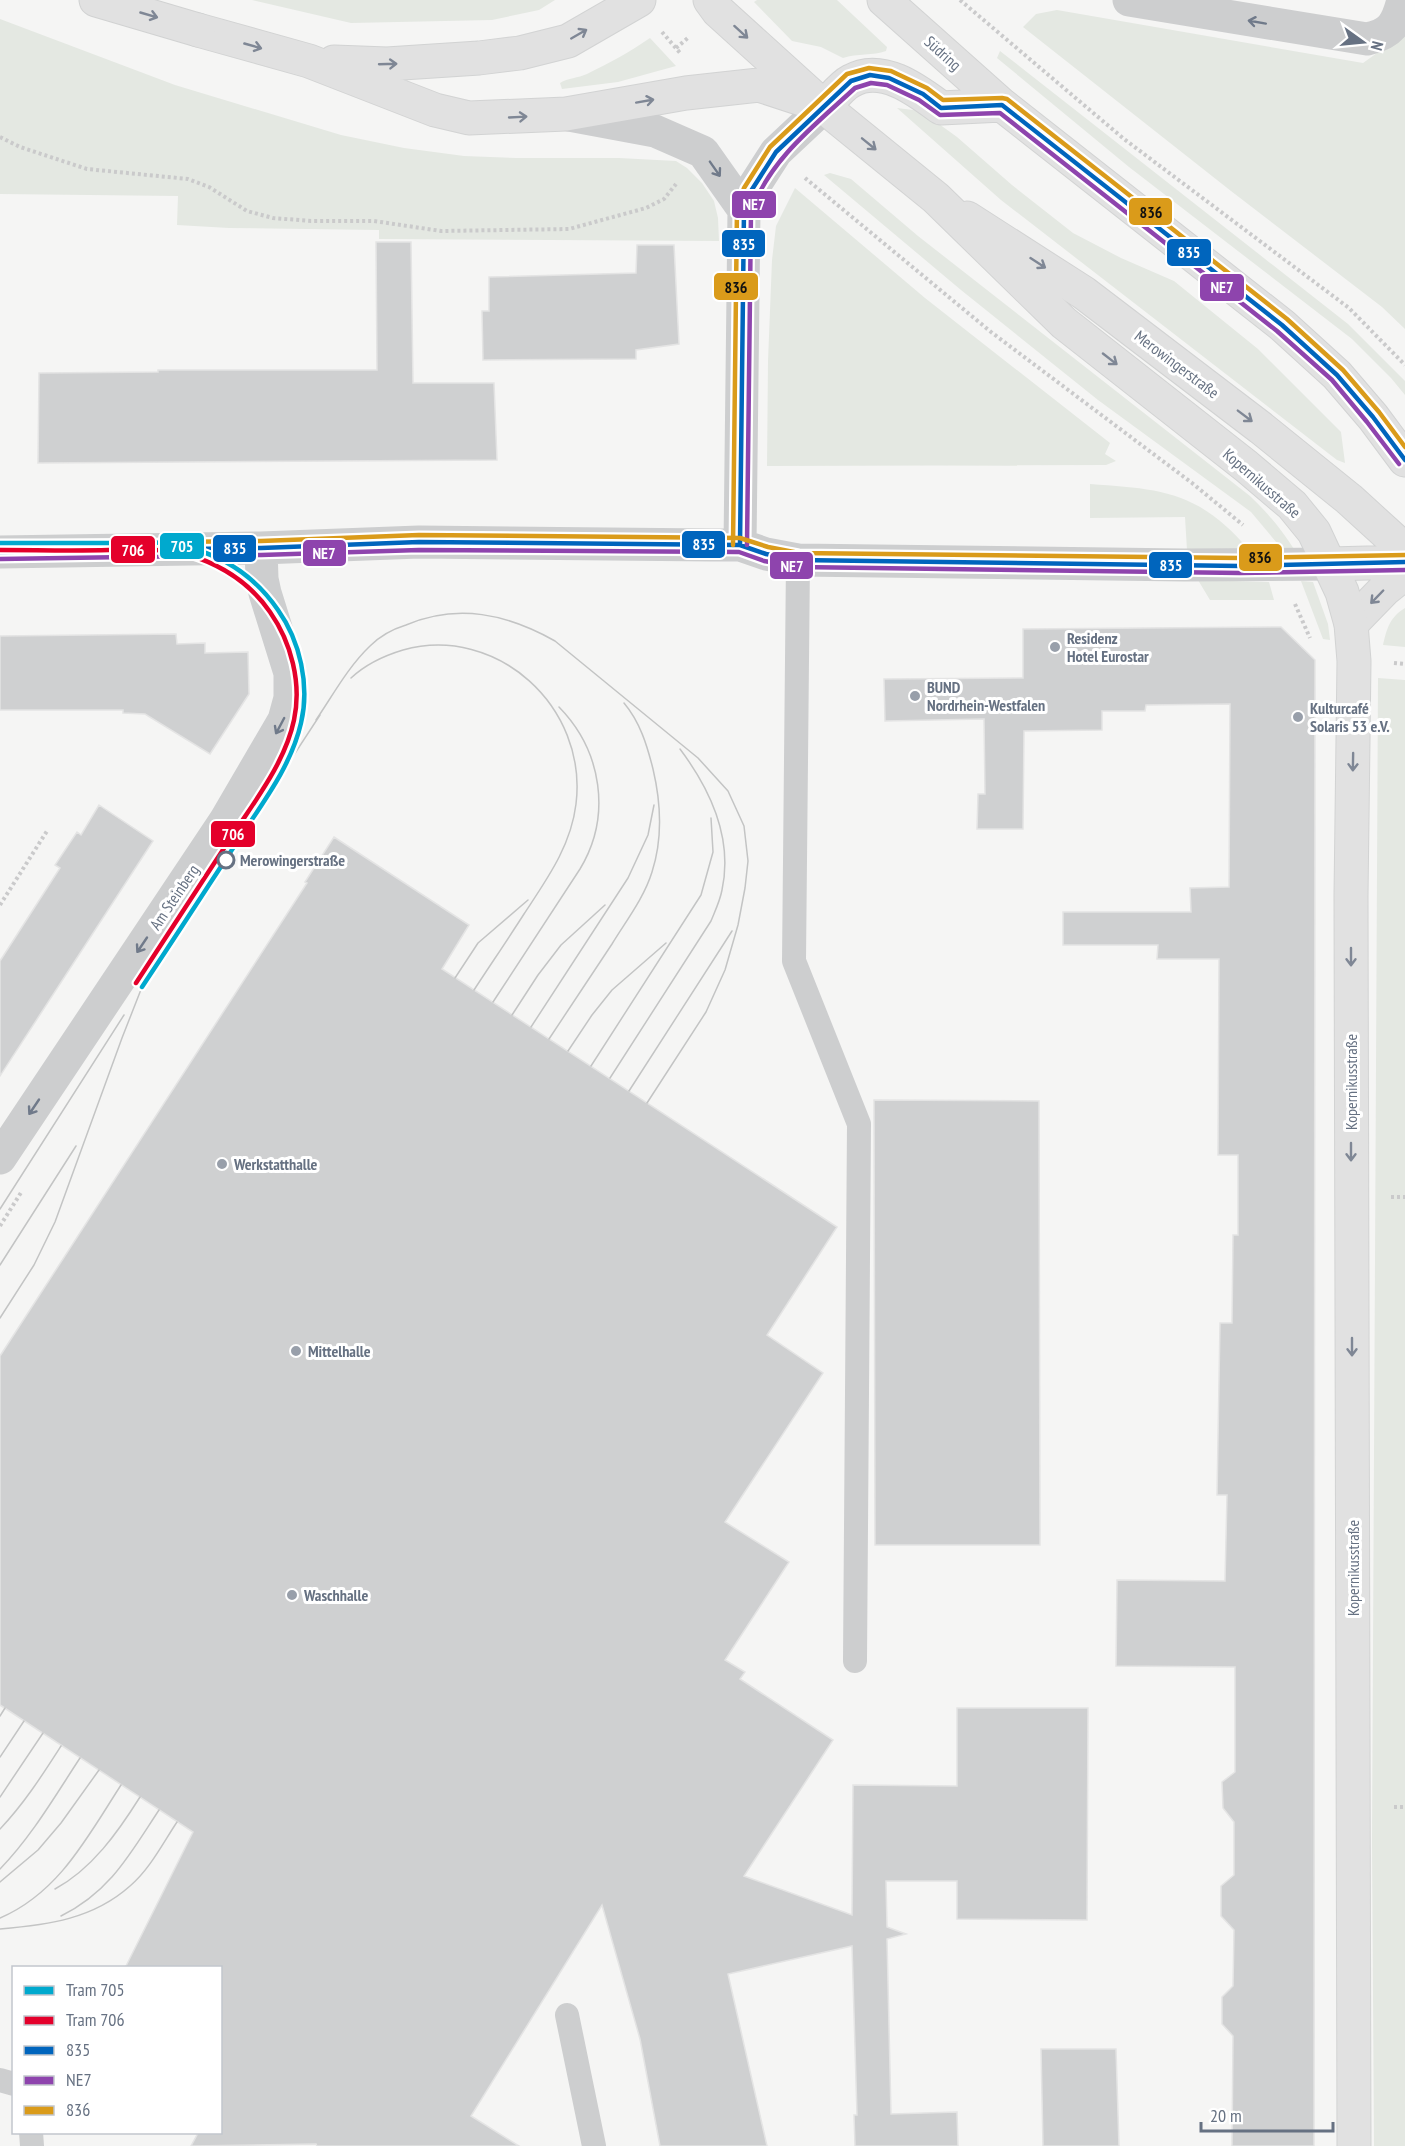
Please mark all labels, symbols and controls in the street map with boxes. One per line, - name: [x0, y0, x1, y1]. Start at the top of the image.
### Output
- one-way arrow: [139, 10, 158, 21]
- north arrow: [1333, 12, 1393, 72]
- one-way arrow: [1247, 16, 1267, 27]
- one-way arrow: [733, 25, 748, 39]
- one-way arrow: [570, 28, 587, 40]
- street label: Südring: [921, 31, 965, 75]
- text: N: [1367, 39, 1388, 53]
- one-way arrow: [243, 40, 262, 52]
- one-way arrow: [377, 58, 397, 69]
- one-way arrow: [634, 95, 654, 106]
- one-way arrow: [507, 112, 527, 123]
- one-way arrow: [861, 137, 877, 150]
- one-way arrow: [709, 160, 721, 176]
- line badge: NE7: [731, 190, 777, 219]
- text: NE7: [742, 194, 766, 214]
- line badge: 836: [1128, 197, 1173, 226]
- text: 836: [1140, 202, 1163, 222]
- line badge: 835: [721, 229, 766, 258]
- text: 835: [733, 234, 755, 254]
- line badge: 835: [1166, 238, 1212, 267]
- text: 835: [1178, 242, 1200, 262]
- one-way arrow: [1029, 258, 1046, 270]
- line badge: 836: [713, 272, 759, 301]
- line badge: NE7: [1199, 273, 1245, 302]
- text: 836: [725, 277, 748, 297]
- text: NE7: [1210, 277, 1234, 297]
- street label: Merowingerstraße: [1131, 326, 1223, 402]
- one-way arrow: [1102, 353, 1118, 366]
- one-way arrow: [1237, 410, 1253, 423]
- street label: Kopernikusstraße: [1219, 444, 1305, 522]
- line badge: 835: [681, 530, 726, 559]
- line badge: 705: [159, 532, 205, 560]
- line badge: 835: [212, 534, 257, 563]
- text: 835: [693, 534, 715, 554]
- line badge: 706: [110, 535, 156, 564]
- text: 705: [171, 536, 193, 556]
- text: 835: [224, 538, 246, 558]
- line badge: NE7: [302, 539, 347, 567]
- text: 706: [122, 540, 145, 560]
- text: NE7: [312, 543, 336, 563]
- line badge: 836: [1238, 543, 1283, 572]
- text: 836: [1249, 547, 1272, 567]
- line badge: NE7: [769, 551, 814, 580]
- line badge: 835: [1148, 551, 1193, 579]
- text: 835: [1160, 555, 1182, 575]
- text: NE7: [780, 556, 804, 576]
- one-way arrow: [1369, 589, 1384, 604]
- place label: Residenz Hotel Eurostar: [1067, 628, 1149, 666]
- marker: Residenz Hotel Eurostar: [1048, 640, 1062, 654]
- place label: BUND Nordrhein-Westfalen: [927, 677, 1045, 715]
- marker: BUND Nordrhein-Westfalen: [908, 689, 922, 703]
- place label: Kulturcafé Solaris 53 e.V.: [1310, 698, 1390, 736]
- marker: Kulturcafé Solaris 53 e.V.: [1291, 710, 1305, 724]
- one-way arrow: [273, 717, 285, 735]
- one-way arrow: [1347, 751, 1359, 771]
- line badge: 706: [210, 820, 256, 848]
- text: 706: [222, 824, 245, 844]
- place label: Merowingerstraße: [240, 850, 345, 870]
- marker: Merowingerstraße: [217, 851, 235, 869]
- street label: Am Steinberg: [145, 861, 203, 933]
- one-way arrow: [136, 936, 148, 952]
- one-way arrow: [1345, 946, 1357, 966]
- street label: Kopernikusstraße: [1341, 1034, 1361, 1130]
- one-way arrow: [27, 1098, 40, 1115]
- one-way arrow: [1345, 1141, 1357, 1161]
- place label: Werkstatthalle: [233, 1154, 318, 1174]
- marker: Werkstatthalle: [215, 1157, 229, 1171]
- one-way arrow: [1346, 1336, 1358, 1356]
- place label: Mittelhalle: [308, 1341, 371, 1361]
- marker: Mittelhalle: [289, 1344, 303, 1358]
- street label: Kopernikusstraße: [1343, 1520, 1363, 1616]
- place label: Waschhalle: [303, 1585, 368, 1605]
- marker: Waschhalle: [285, 1588, 299, 1602]
- legend: [12, 1966, 222, 2134]
- text: Tram 705: [66, 1978, 124, 2001]
- text: Tram 706: [66, 2008, 124, 2031]
- text: 835: [66, 2038, 90, 2061]
- text: NE7: [66, 2068, 92, 2091]
- scale bar: [1201, 2095, 1333, 2133]
- text: 836: [66, 2098, 90, 2121]
- text: 20 m: [1210, 2104, 1242, 2127]

